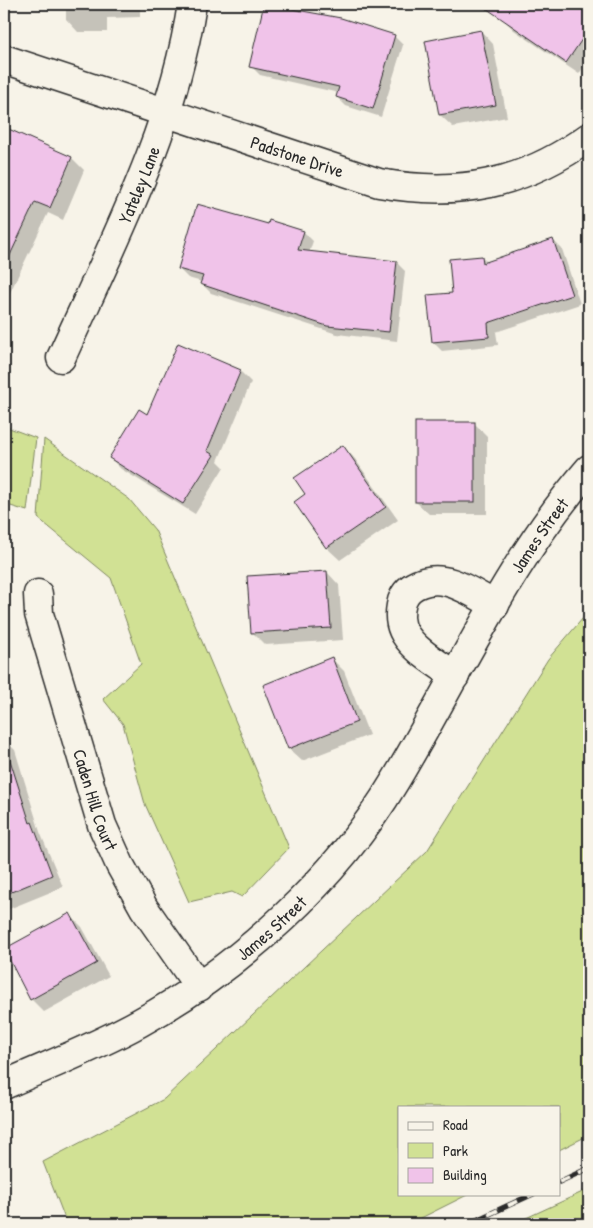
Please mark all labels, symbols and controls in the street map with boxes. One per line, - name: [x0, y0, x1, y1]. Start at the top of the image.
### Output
- street label: Padstone Drive: [248, 129, 347, 183]
- street label: Yateley Lane: [112, 143, 165, 227]
- street label: James Street: [504, 492, 574, 577]
- street label: Caden Hill Court: [67, 746, 125, 855]
- street label: James Street: [231, 889, 312, 966]
- legend: [398, 1106, 560, 1196]
- text: Road: [443, 1114, 468, 1135]
- text: Park: [443, 1140, 468, 1161]
- text: Building: [443, 1164, 487, 1185]

